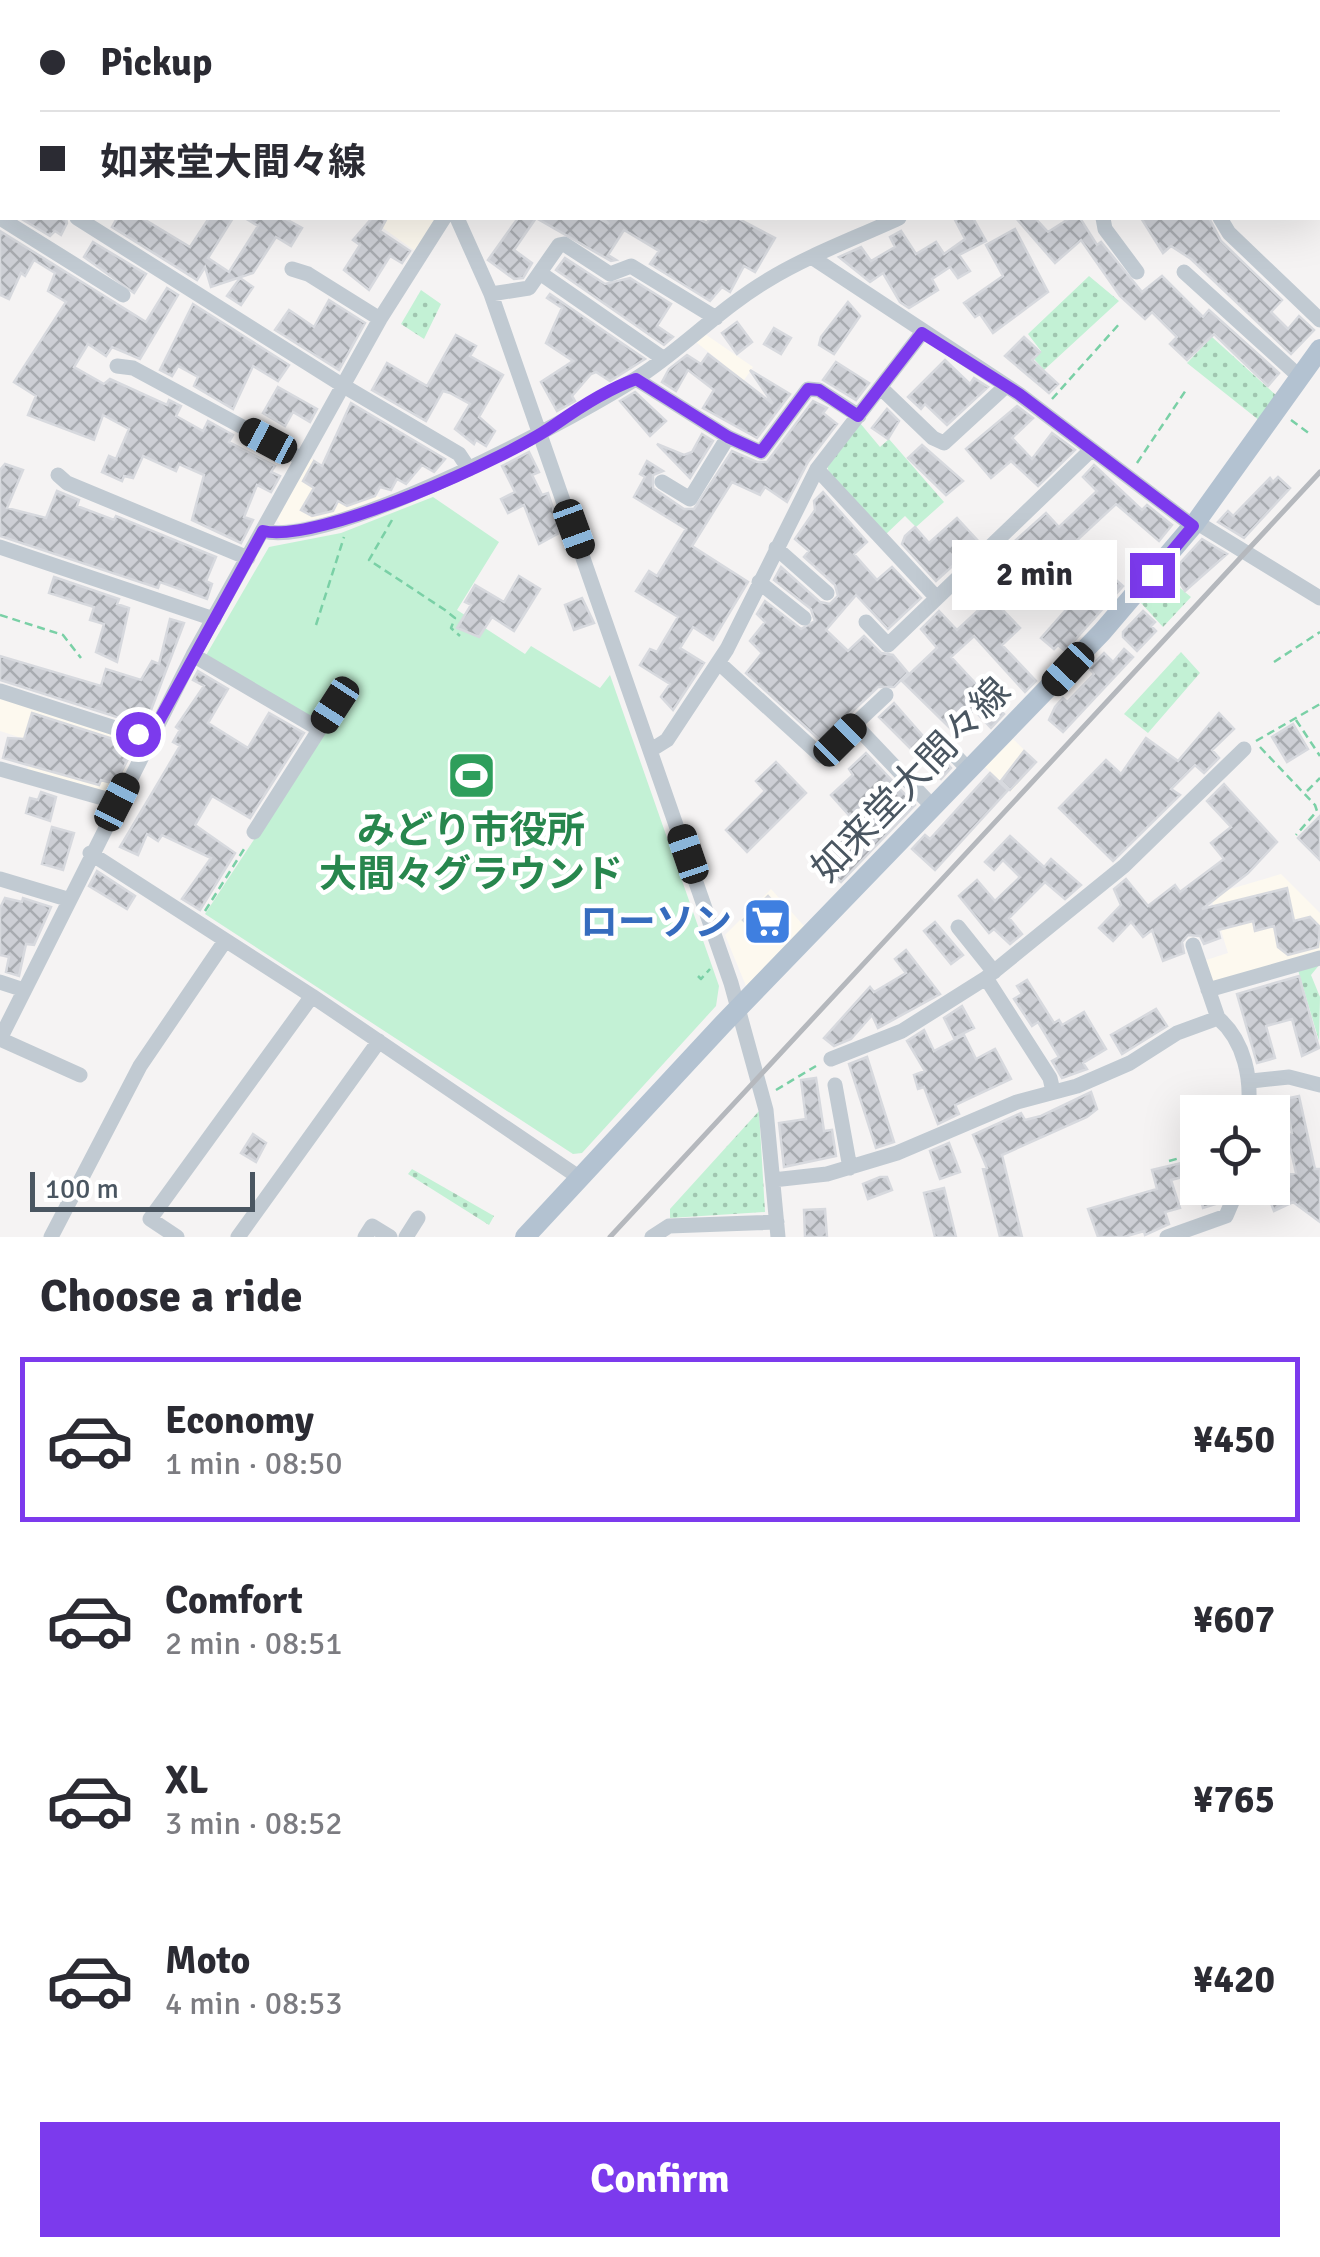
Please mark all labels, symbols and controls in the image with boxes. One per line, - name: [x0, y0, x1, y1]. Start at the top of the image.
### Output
- text: Pickup: [100, 39, 212, 86]
- text: 如来堂大間々線: [100, 139, 366, 186]
- car: [234, 414, 302, 468]
- car: [550, 496, 598, 562]
- callout: 2 min: [952, 540, 1117, 610]
- route end: [1130, 553, 1175, 598]
- text: 2 min: [996, 555, 1073, 594]
- car: [1037, 637, 1099, 701]
- street label: 如来堂大間々線: [802, 668, 1020, 892]
- car: [306, 672, 364, 738]
- car: [808, 708, 872, 772]
- route start: [116, 712, 161, 757]
- sports icon: みどり市役所 大間々グラウンド: [445, 750, 497, 802]
- car: [90, 768, 144, 836]
- place label: みどり市役所 大間々グラウンド: [319, 807, 623, 898]
- car: [664, 821, 712, 887]
- supermarket icon: ローソン: [741, 896, 793, 948]
- place label: ローソン: [580, 899, 732, 946]
- map controls: [1180, 1095, 1290, 1205]
- button: locate: [1180, 1095, 1290, 1205]
- scale bar: [30, 1167, 255, 1212]
- text: 100 m: [45, 1172, 119, 1206]
- text: Choose a ride: [40, 1269, 303, 1324]
- icon: car: [45, 1395, 135, 1485]
- text: Economy: [165, 1397, 314, 1444]
- text: ¥450: [1193, 1416, 1275, 1463]
- text: 1 min · 08:50: [165, 1444, 343, 1483]
- icon: car: [45, 1575, 135, 1665]
- text: Comfort: [165, 1577, 303, 1624]
- text: ¥607: [1193, 1596, 1275, 1643]
- text: 2 min · 08:51: [165, 1624, 343, 1663]
- icon: car: [45, 1755, 135, 1845]
- text: XL: [165, 1757, 208, 1804]
- text: ¥765: [1193, 1776, 1275, 1823]
- text: 3 min · 08:52: [165, 1804, 343, 1843]
- icon: car: [45, 1935, 135, 2025]
- text: Moto: [165, 1937, 250, 1984]
- text: ¥420: [1193, 1956, 1275, 2003]
- text: 4 min · 08:53: [165, 1984, 343, 2023]
- button: Confirm: [40, 2122, 1280, 2237]

